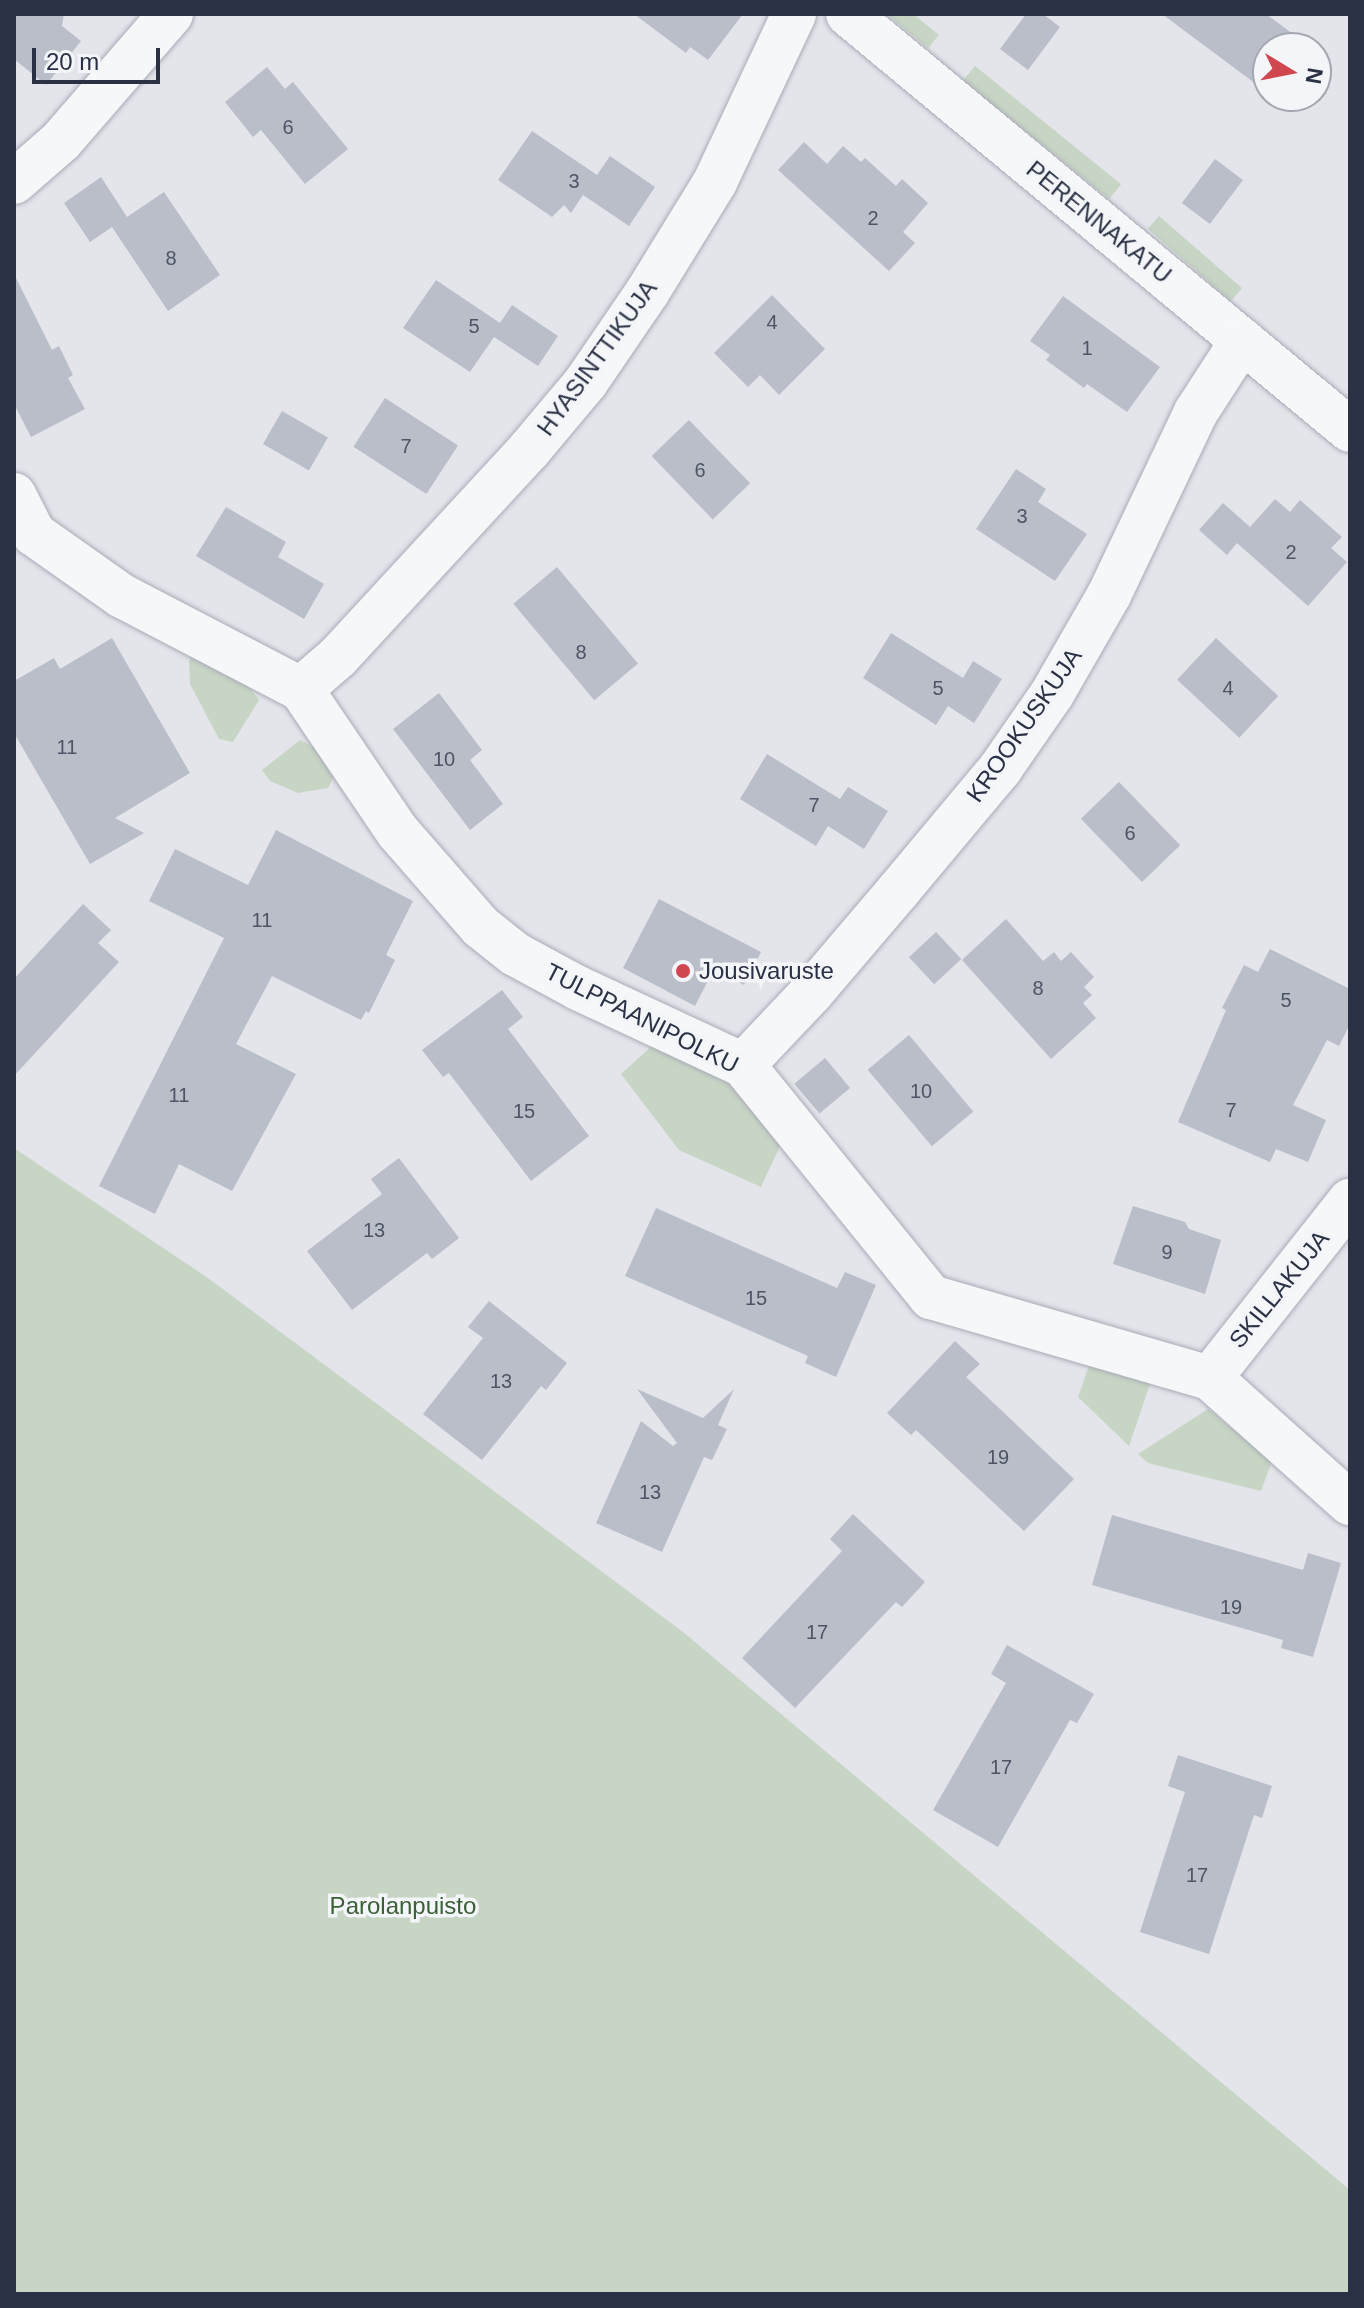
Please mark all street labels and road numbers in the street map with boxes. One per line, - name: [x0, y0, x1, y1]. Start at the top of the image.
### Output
- street label: PERENNAKATU: [1021, 155, 1177, 289]
- street label: HYASINTTIKUJA: [531, 275, 663, 441]
- street label: KROOKUSKUJA: [960, 642, 1088, 808]
- street label: TULPPAANIPOLKU: [541, 957, 743, 1079]
- street label: SKILLAKUJA: [1223, 1224, 1335, 1354]

